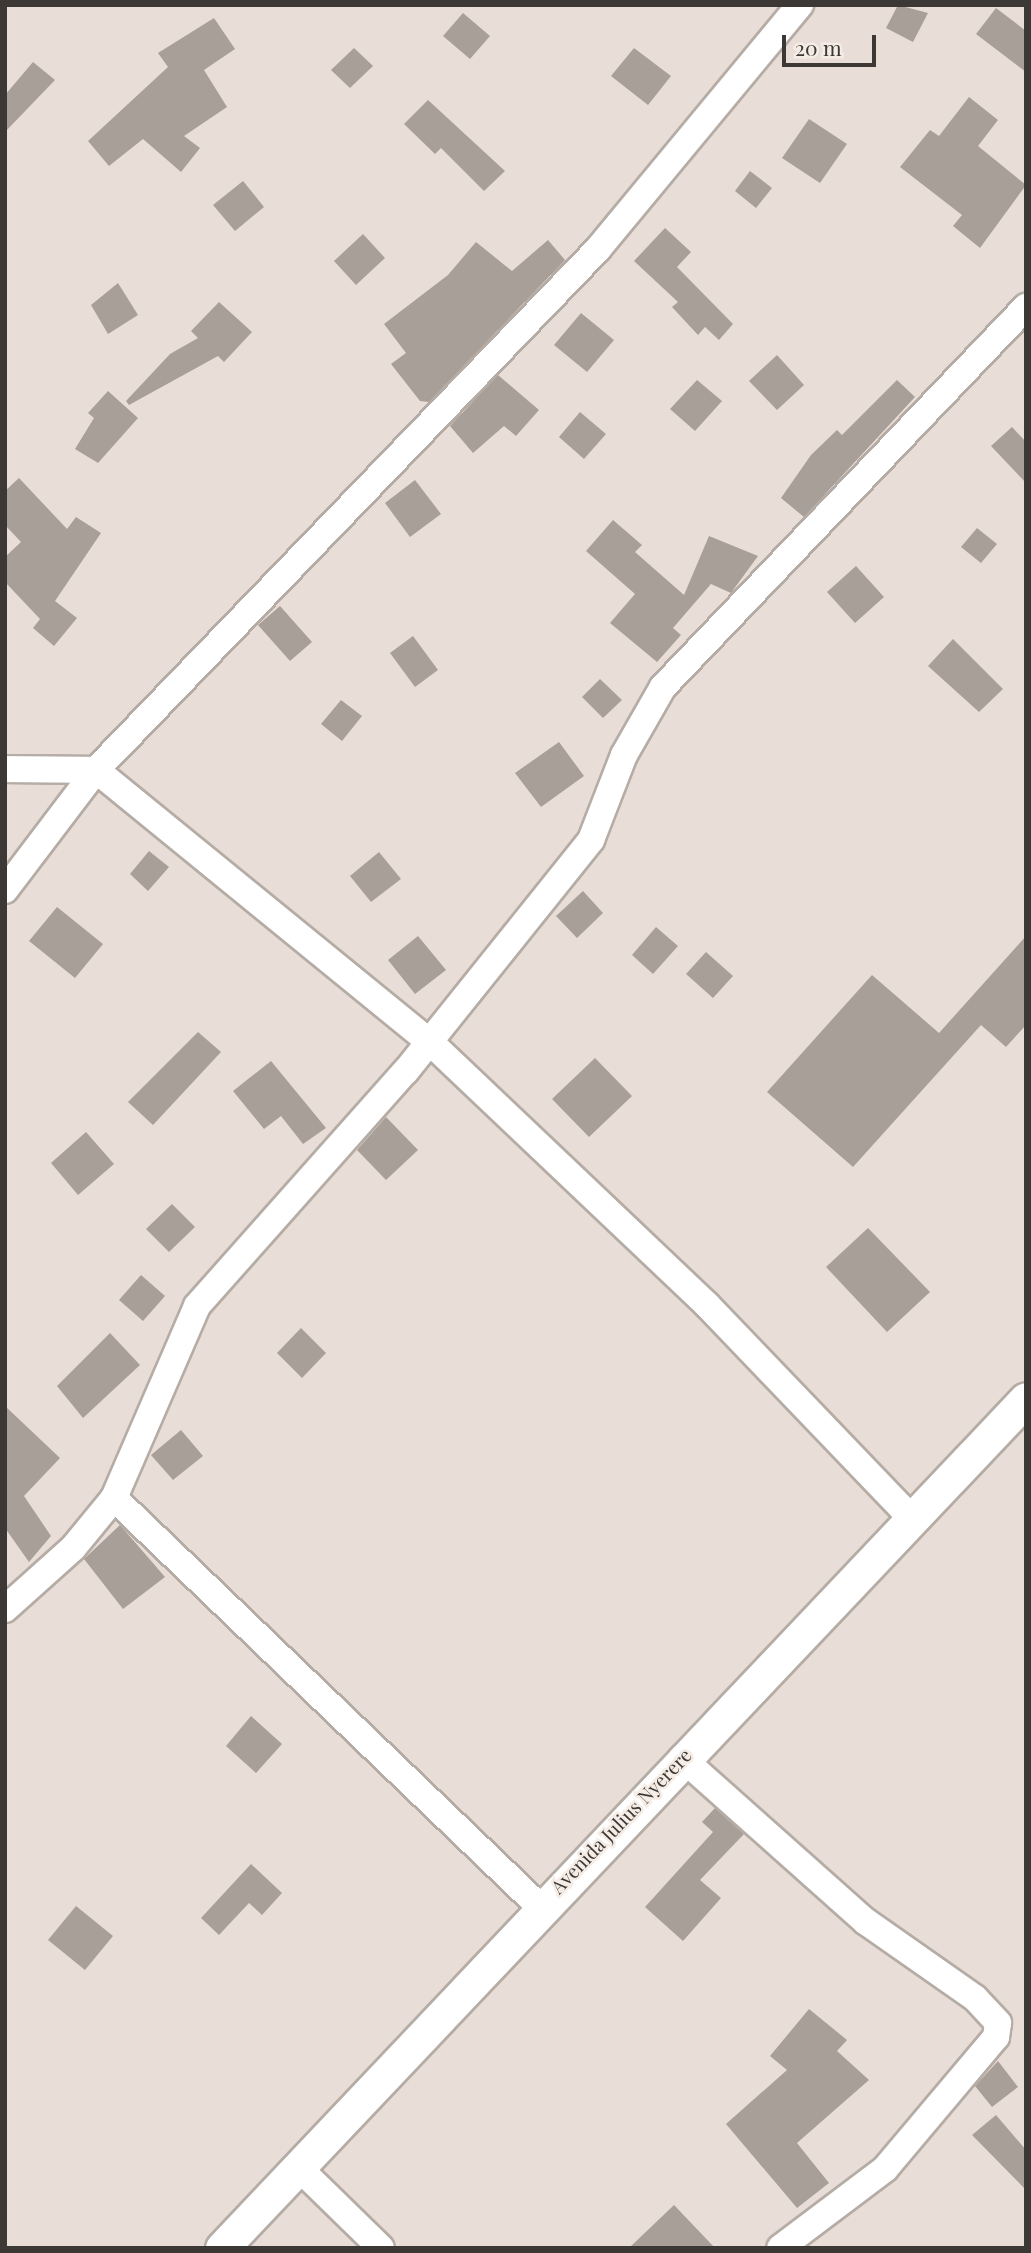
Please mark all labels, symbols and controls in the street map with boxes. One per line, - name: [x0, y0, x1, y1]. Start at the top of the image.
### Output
- scale bar: [786, 21, 880, 65]
- text: 20 m: [795, 33, 842, 61]
- street label: Avenida Julius Nyerere: [546, 1744, 696, 1898]

